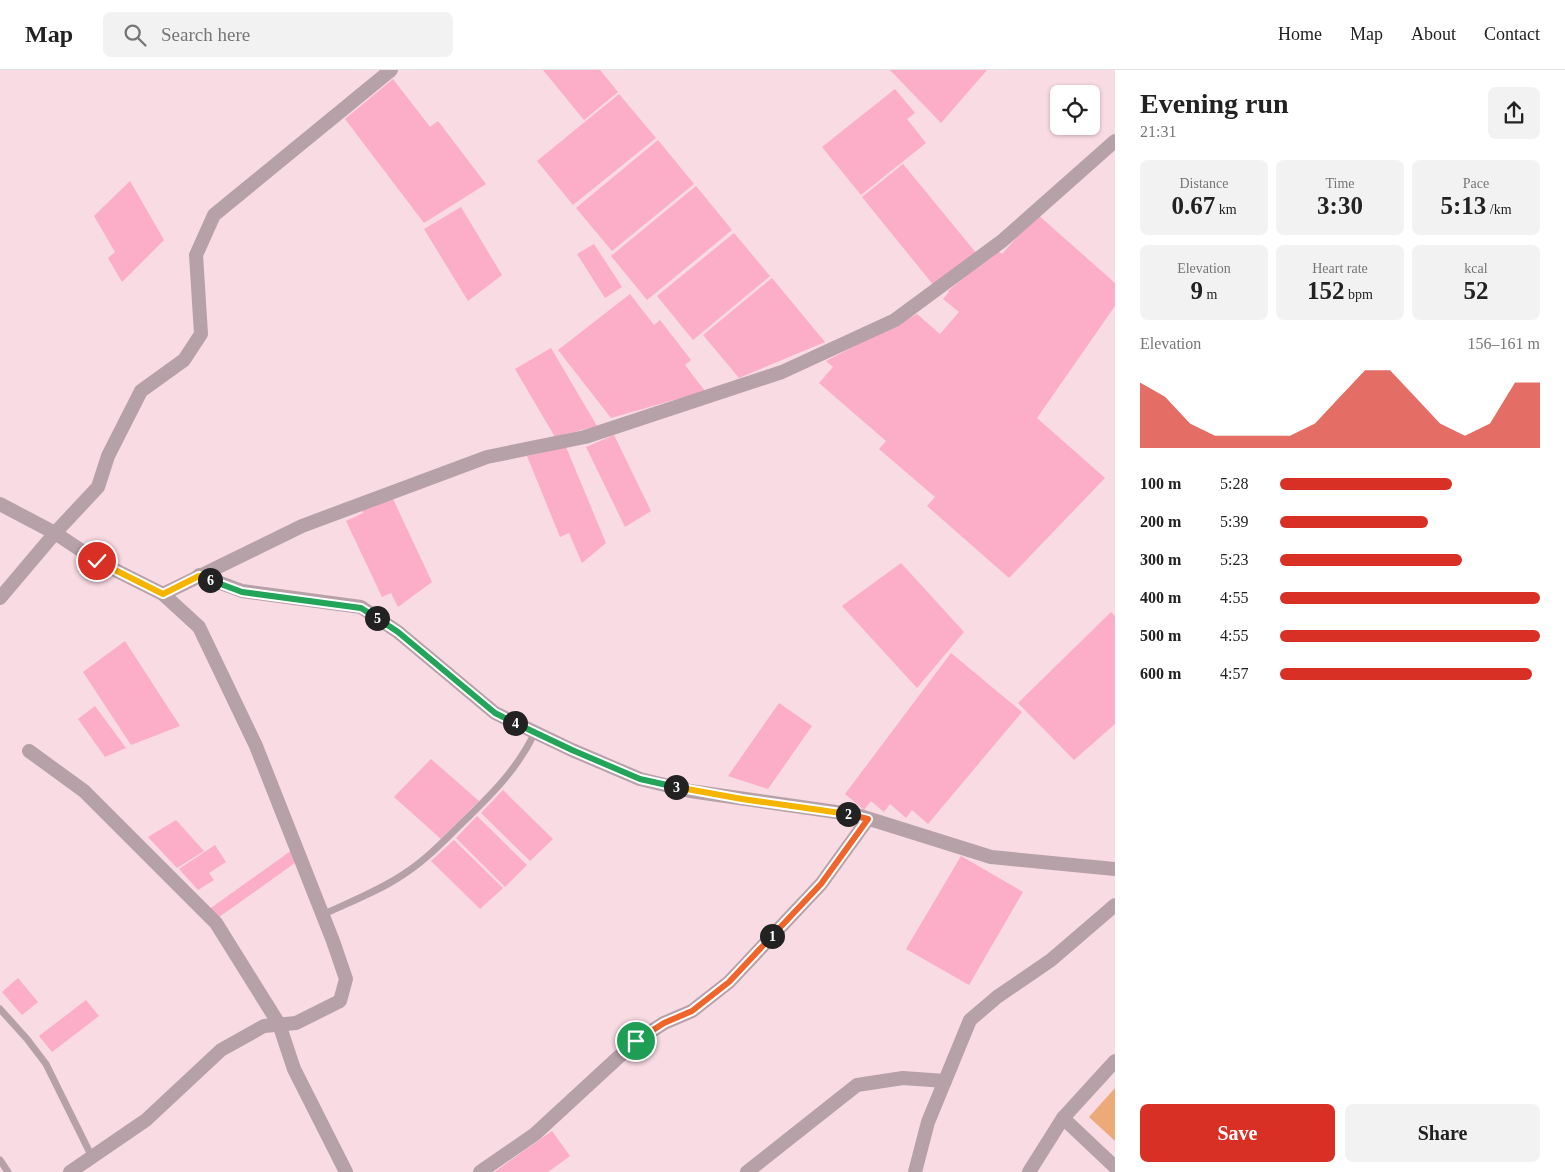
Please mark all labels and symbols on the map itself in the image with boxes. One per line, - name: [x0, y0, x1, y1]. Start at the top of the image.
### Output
- pin: [76, 540, 118, 582]
- pin: 6: [198, 568, 222, 592]
- pin: 5: [364, 606, 390, 630]
- pin: 4: [502, 710, 528, 736]
- pin: 3: [664, 774, 688, 800]
- pin: 2: [836, 802, 860, 826]
- pin: 1: [760, 924, 784, 948]
- pin: [615, 1020, 657, 1062]

